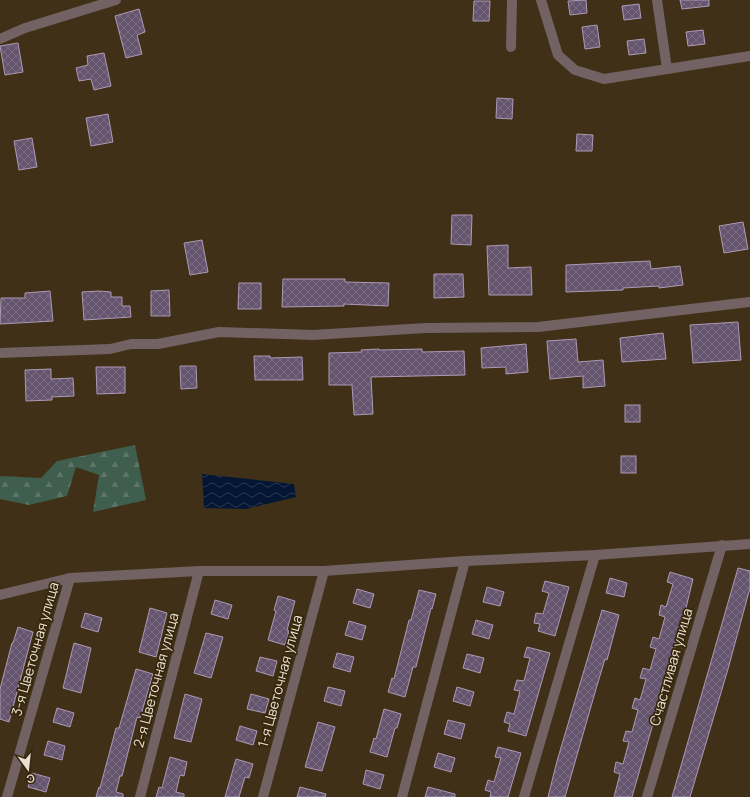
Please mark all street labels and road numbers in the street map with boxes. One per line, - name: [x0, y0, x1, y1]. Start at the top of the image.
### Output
- street label: 3-я Цветочная улица: [6, 580, 63, 718]
- street label: Счастливая улица: [645, 606, 696, 728]
- street label: 2-я Цветочная улица: [128, 610, 183, 749]
- street label: 1-я Цветочная улица: [253, 612, 306, 749]

